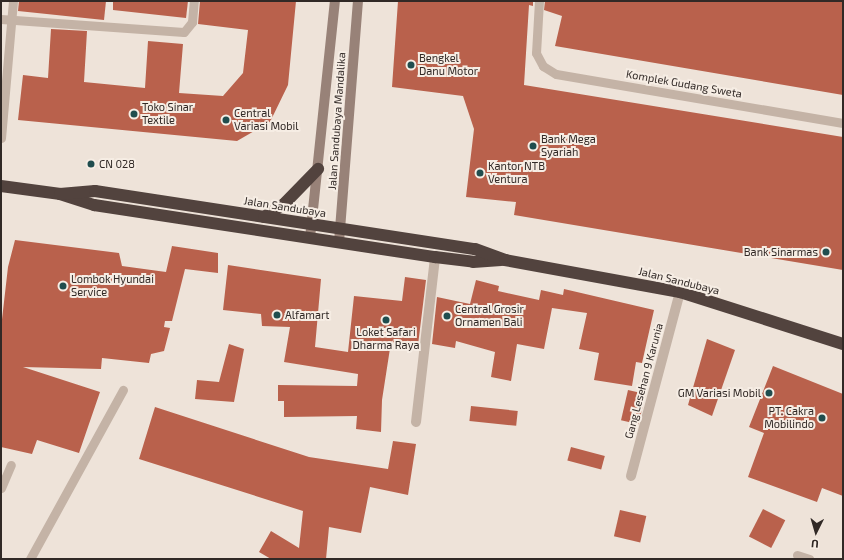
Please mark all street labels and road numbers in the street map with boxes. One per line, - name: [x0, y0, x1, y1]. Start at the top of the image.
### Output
- street label: Jalan Sandubaya Mandalika: [326, 52, 348, 190]
- street label: Komplek Gudang Sweta: [625, 67, 743, 101]
- street label: Jalan Sandubaya: [243, 194, 327, 220]
- street label: Jalan Sandubaya: [637, 265, 721, 297]
- street label: Gang Lesehan 9 Karunia: [622, 322, 666, 440]

